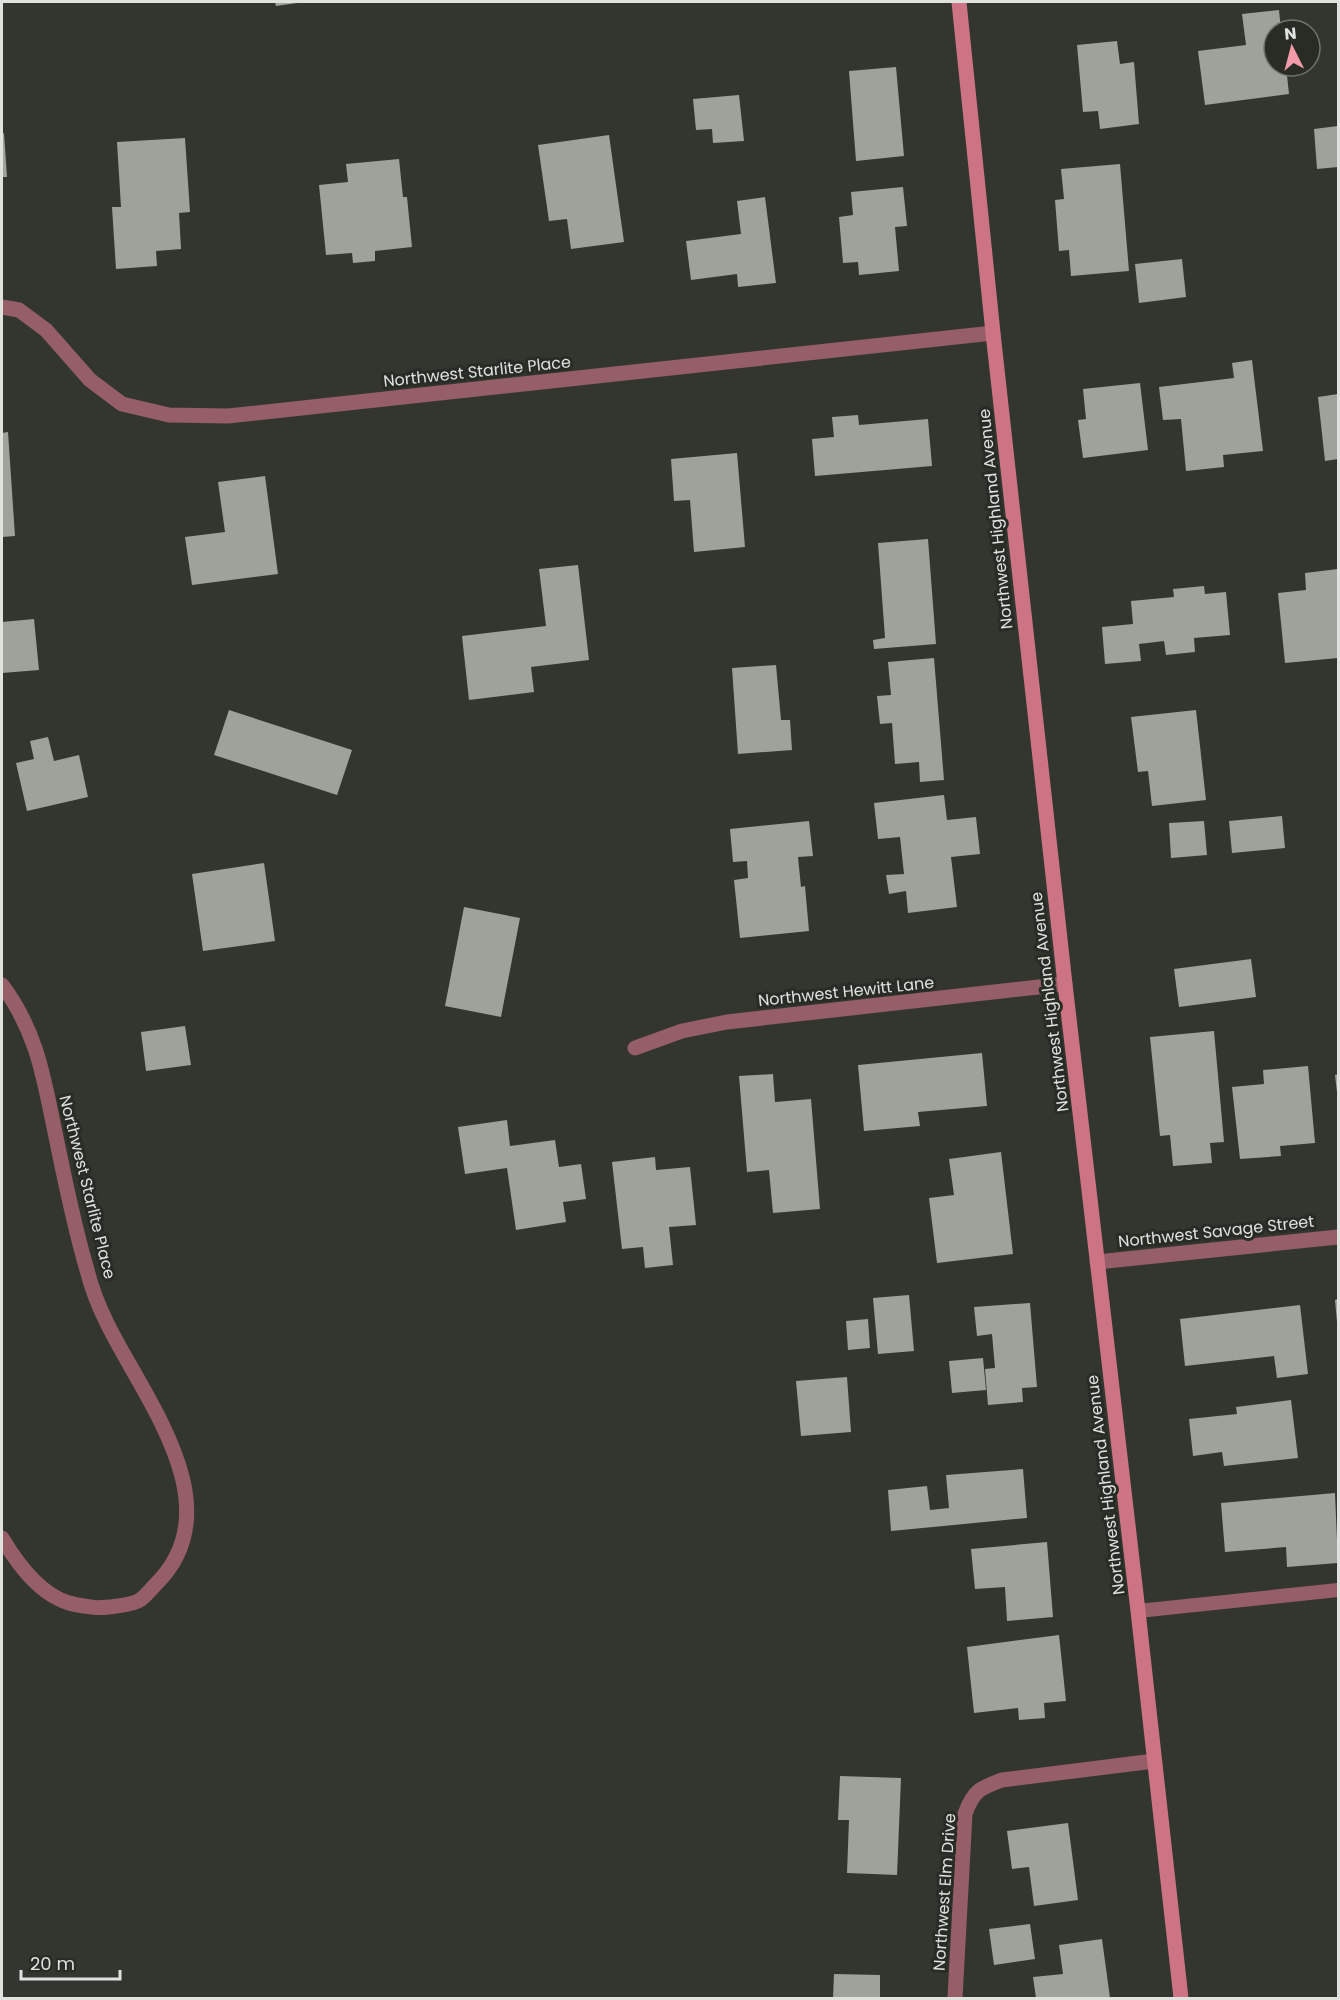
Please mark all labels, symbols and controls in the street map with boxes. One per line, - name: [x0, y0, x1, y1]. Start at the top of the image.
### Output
- north arrow: [1262, 18, 1322, 78]
- text: N: [1283, 22, 1298, 46]
- street label: Northwest Starlite Place: [382, 350, 572, 393]
- street label: Northwest Highland Avenue: [972, 408, 1018, 630]
- street label: Northwest Highland Avenue: [1025, 891, 1074, 1113]
- street label: Northwest Hewitt Lane: [757, 971, 935, 1012]
- street label: Northwest Starlite Place: [54, 1093, 121, 1281]
- street label: Northwest Savage Street: [1117, 1210, 1315, 1253]
- street label: Northwest Highland Avenue: [1081, 1374, 1130, 1596]
- street label: Northwest Elm Drive: [928, 1812, 961, 1972]
- scale bar: [21, 1943, 120, 1981]
- text: 20 m: [30, 1951, 75, 1976]

